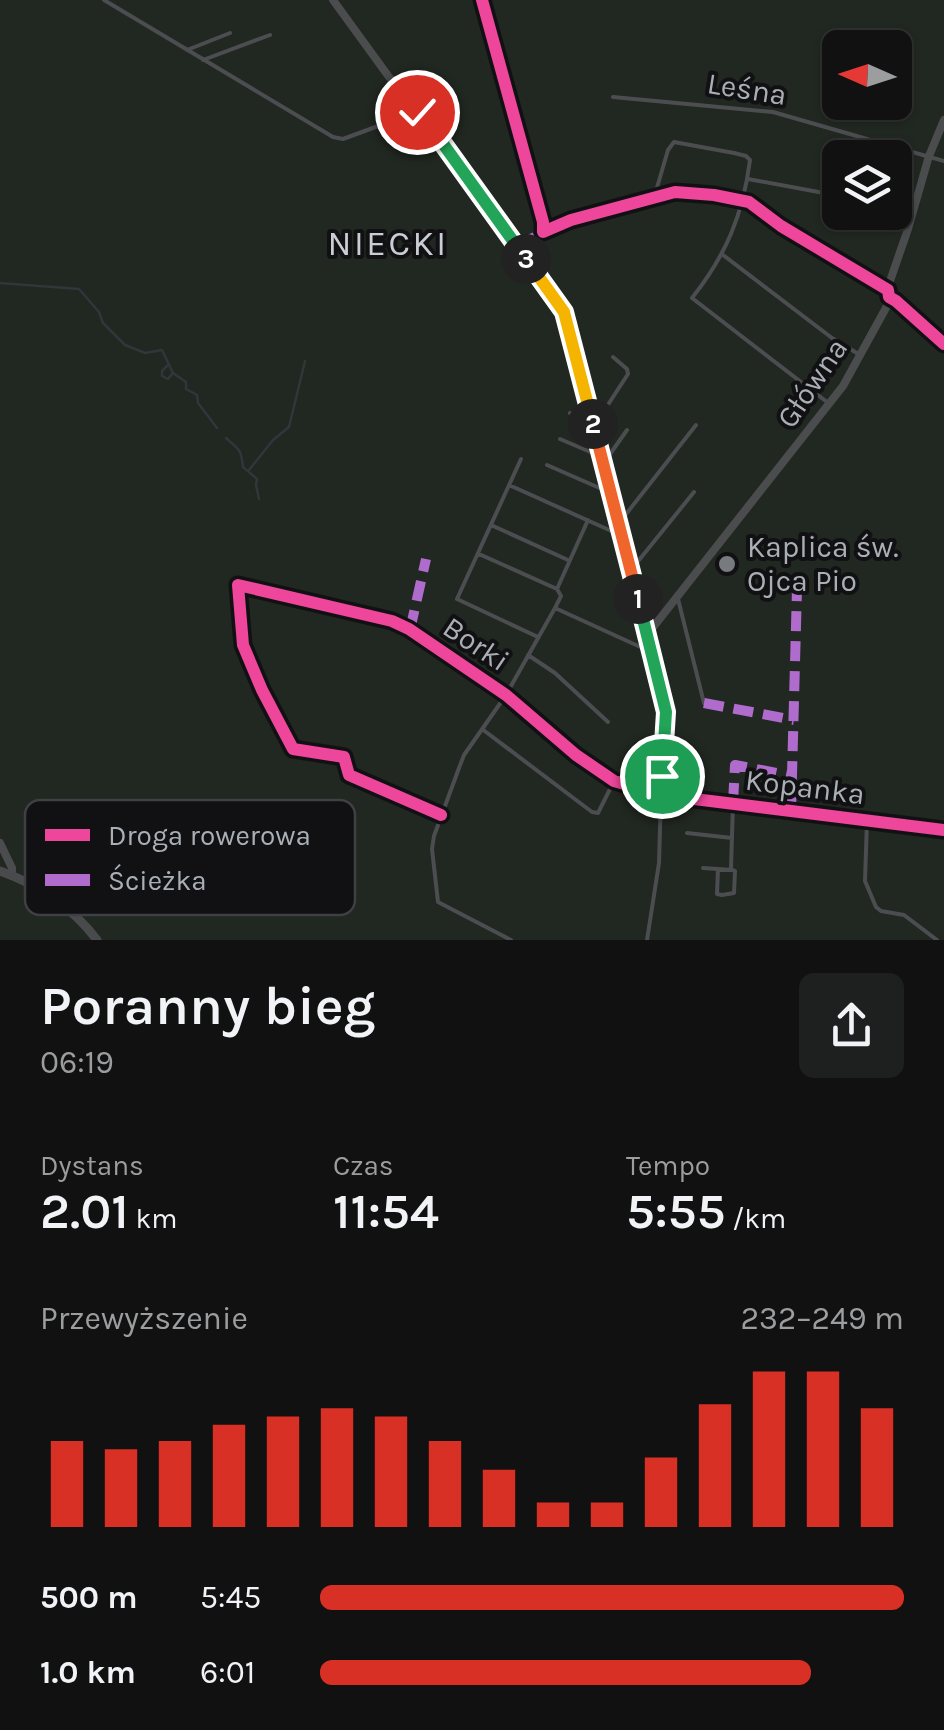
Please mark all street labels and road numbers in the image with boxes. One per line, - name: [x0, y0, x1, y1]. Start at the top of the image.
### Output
- street label: Leśna: [705, 65, 789, 113]
- street label: Główna: [769, 331, 855, 435]
- street label: Borki: [436, 609, 516, 679]
- street label: Kopanka: [743, 762, 867, 812]

